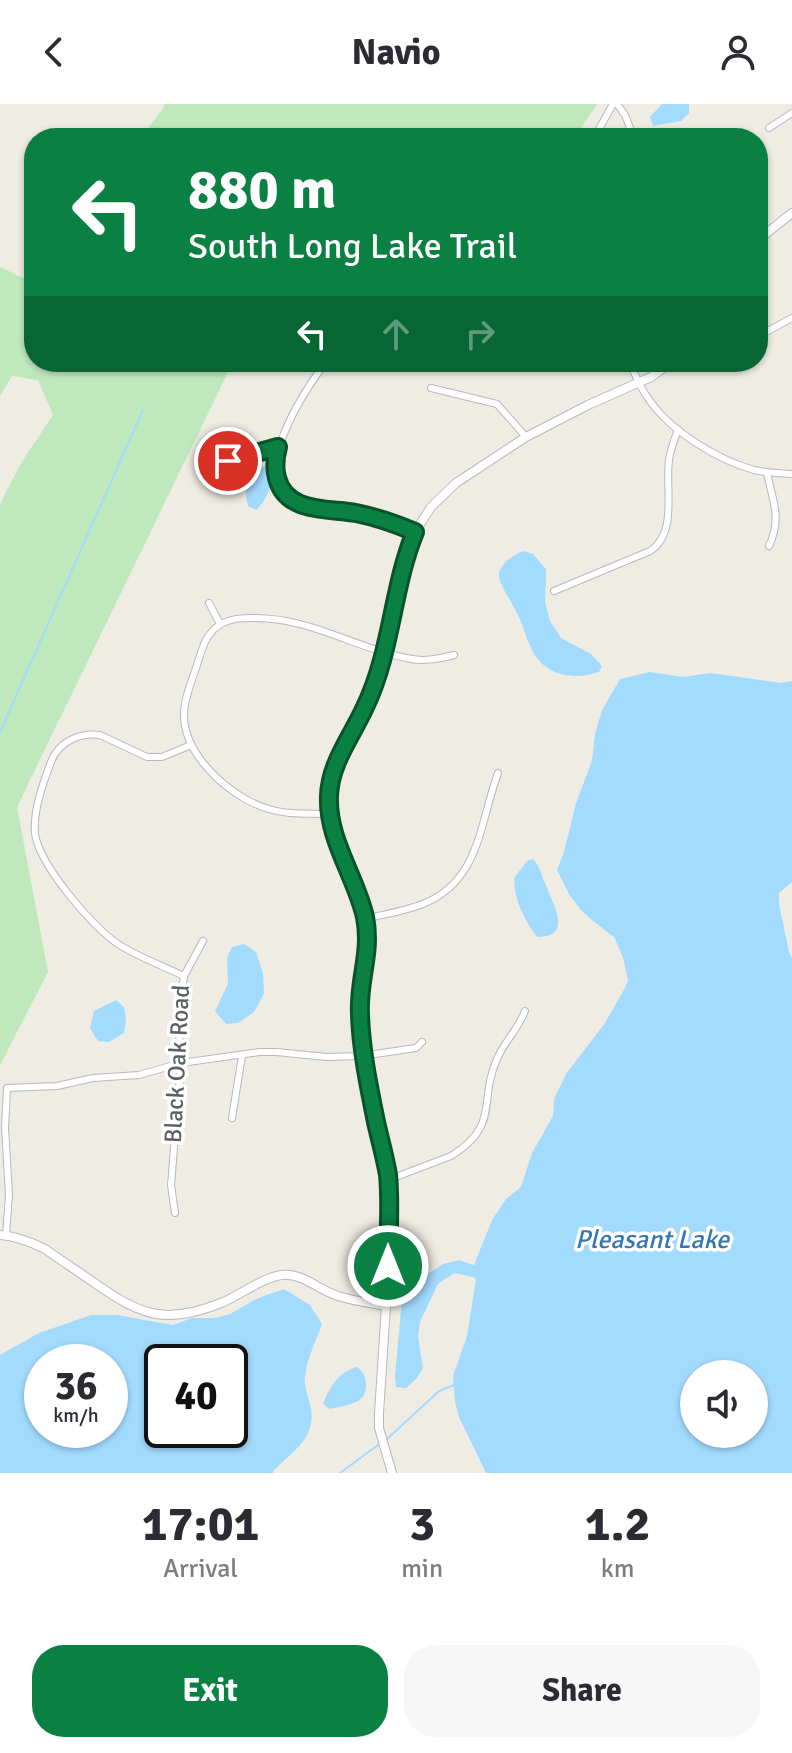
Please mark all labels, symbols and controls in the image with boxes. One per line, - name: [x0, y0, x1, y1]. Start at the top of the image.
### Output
- icon: back: [32, 30, 76, 74]
- text: Navio: [352, 30, 440, 75]
- icon: person: [716, 30, 760, 74]
- text: 880 m: [188, 155, 336, 224]
- icon: left: [56, 160, 160, 264]
- text: South Long Lake Trail: [188, 224, 517, 269]
- icon: left: [290, 312, 334, 356]
- icon: ahead: [374, 312, 418, 356]
- icon: right: [458, 312, 502, 356]
- pin: [194, 427, 262, 495]
- icon: arrive: [206, 439, 250, 483]
- street label: Black Oak Road: [158, 984, 196, 1144]
- position arrow: [346, 1224, 430, 1308]
- water label: Pleasant Lake: [575, 1224, 731, 1256]
- speed limit sign: 40: [144, 1344, 248, 1448]
- map controls: [680, 1360, 768, 1448]
- button: sound: [680, 1360, 768, 1448]
- text: 36: [54, 1361, 98, 1411]
- text: km/h: [53, 1403, 99, 1428]
- text: 17:01: [142, 1495, 259, 1554]
- text: 3: [409, 1495, 435, 1554]
- text: 1.2: [585, 1495, 650, 1554]
- text: Arrival: [163, 1553, 238, 1585]
- text: min: [401, 1553, 443, 1585]
- text: km: [601, 1553, 634, 1585]
- button: Exit: [32, 1645, 388, 1737]
- button: Share: [404, 1645, 760, 1737]

